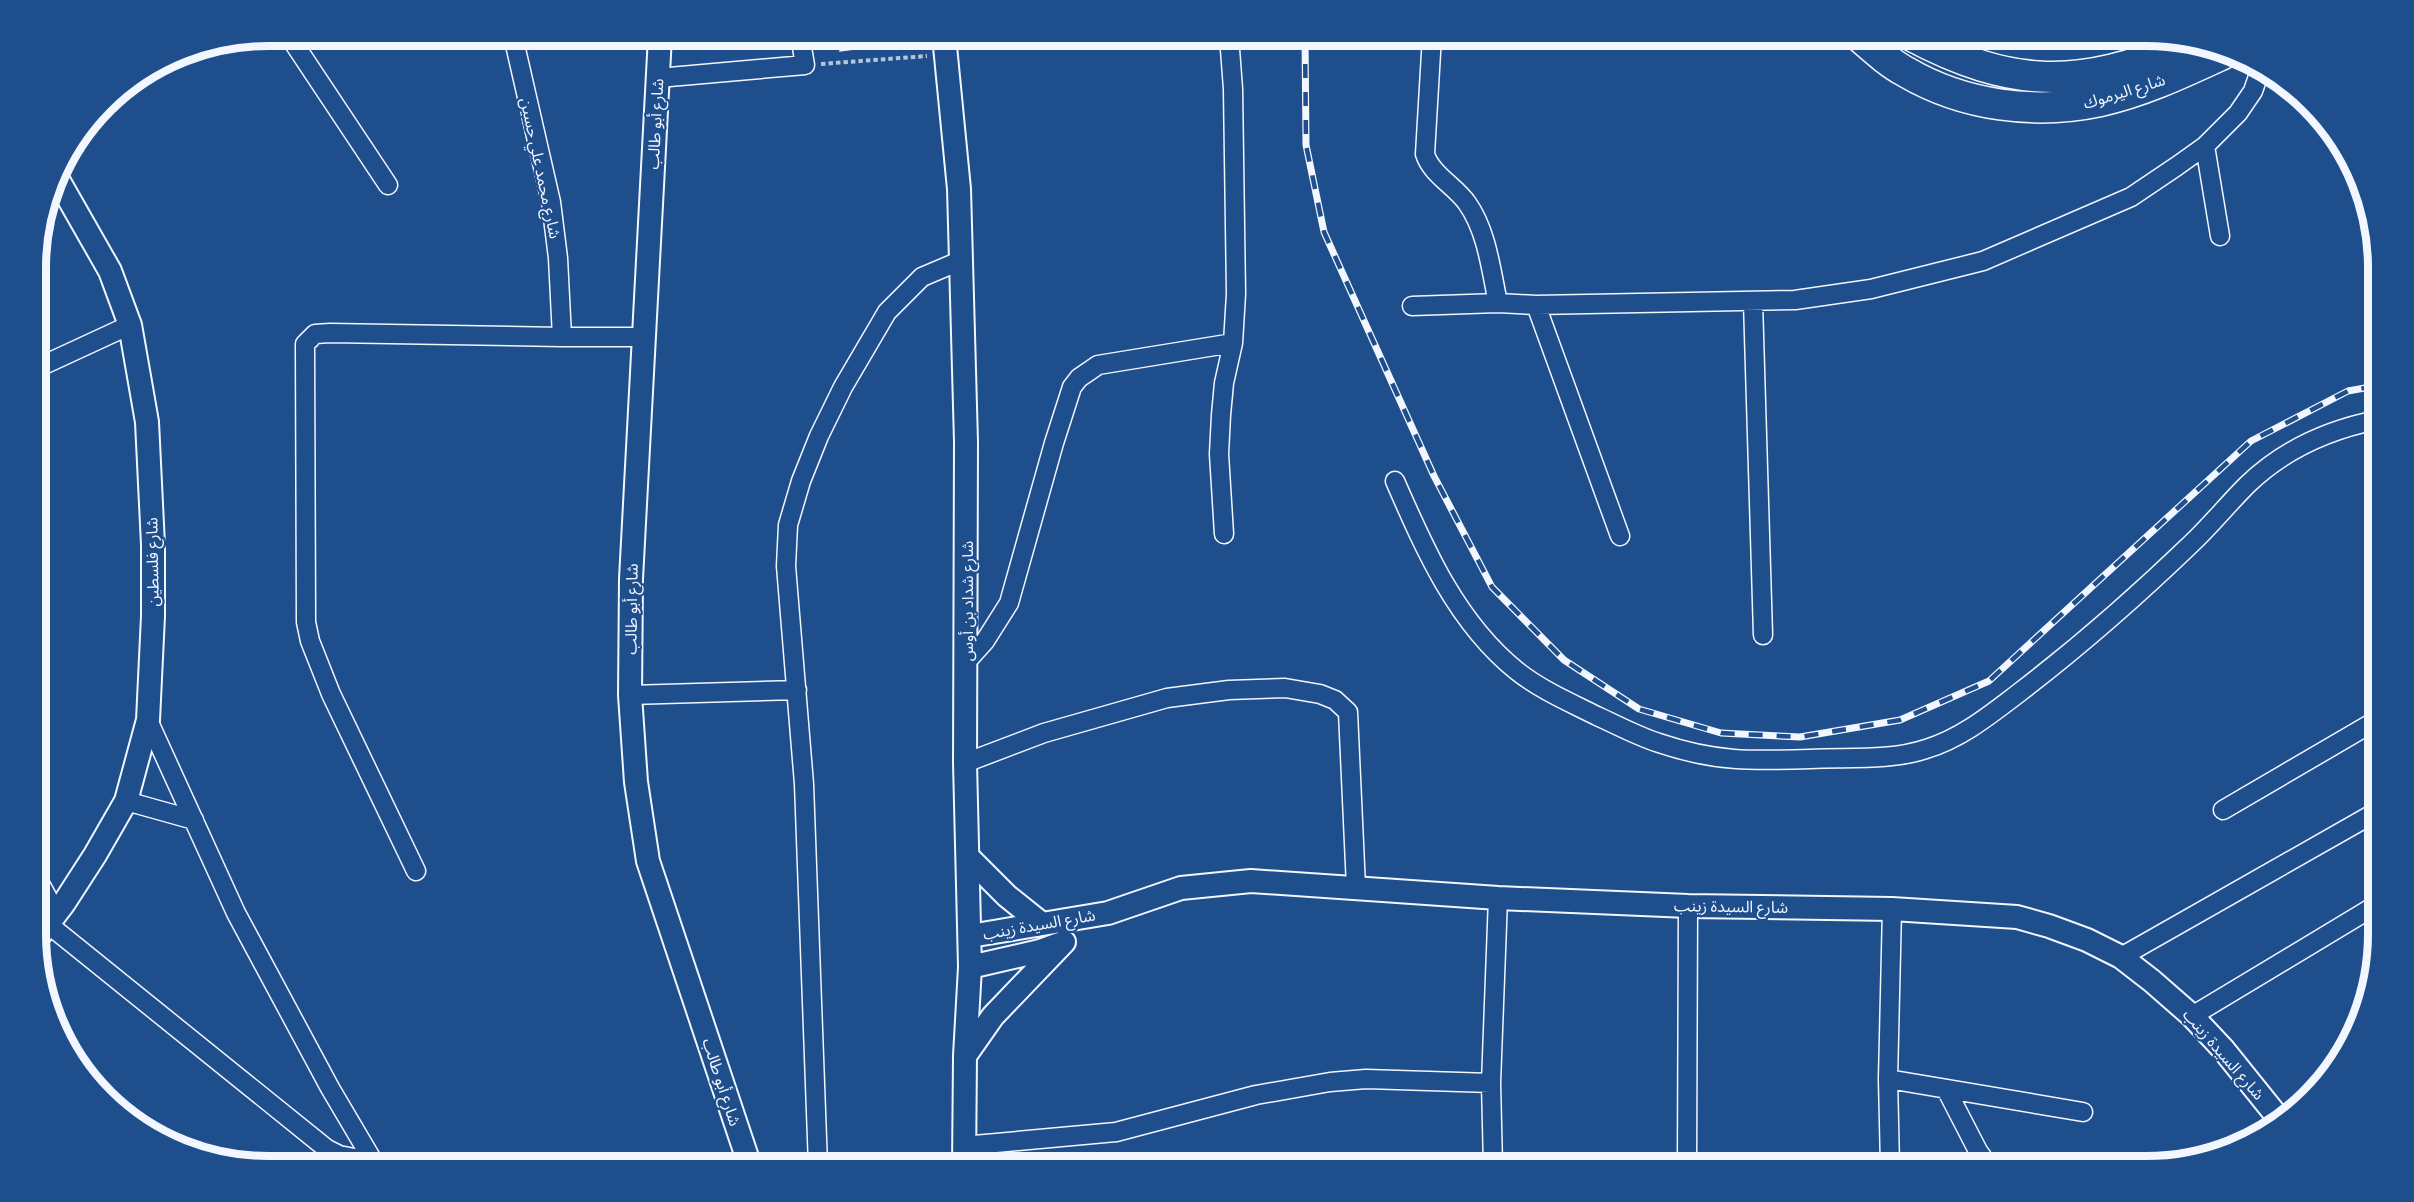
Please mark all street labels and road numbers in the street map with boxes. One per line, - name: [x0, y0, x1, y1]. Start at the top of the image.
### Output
- street label: شارع اليرموك: [2081, 70, 2168, 116]
- street label: شارع أبو طالب: [644, 78, 670, 170]
- street label: شارع محمد علي حسين: [513, 96, 565, 241]
- street label: شارع فلسطين: [142, 517, 166, 607]
- street label: شارع شداد بن أوس: [958, 541, 980, 661]
- street label: شارع أبو طالب: [621, 563, 645, 655]
- street label: شارع السيدة زينب: [1674, 896, 1788, 920]
- street label: شارع السيدة زينب: [981, 905, 1097, 947]
- street label: شارع السيدة زينب: [2177, 1005, 2268, 1106]
- street label: شارع أبو طالب: [696, 1036, 745, 1129]

